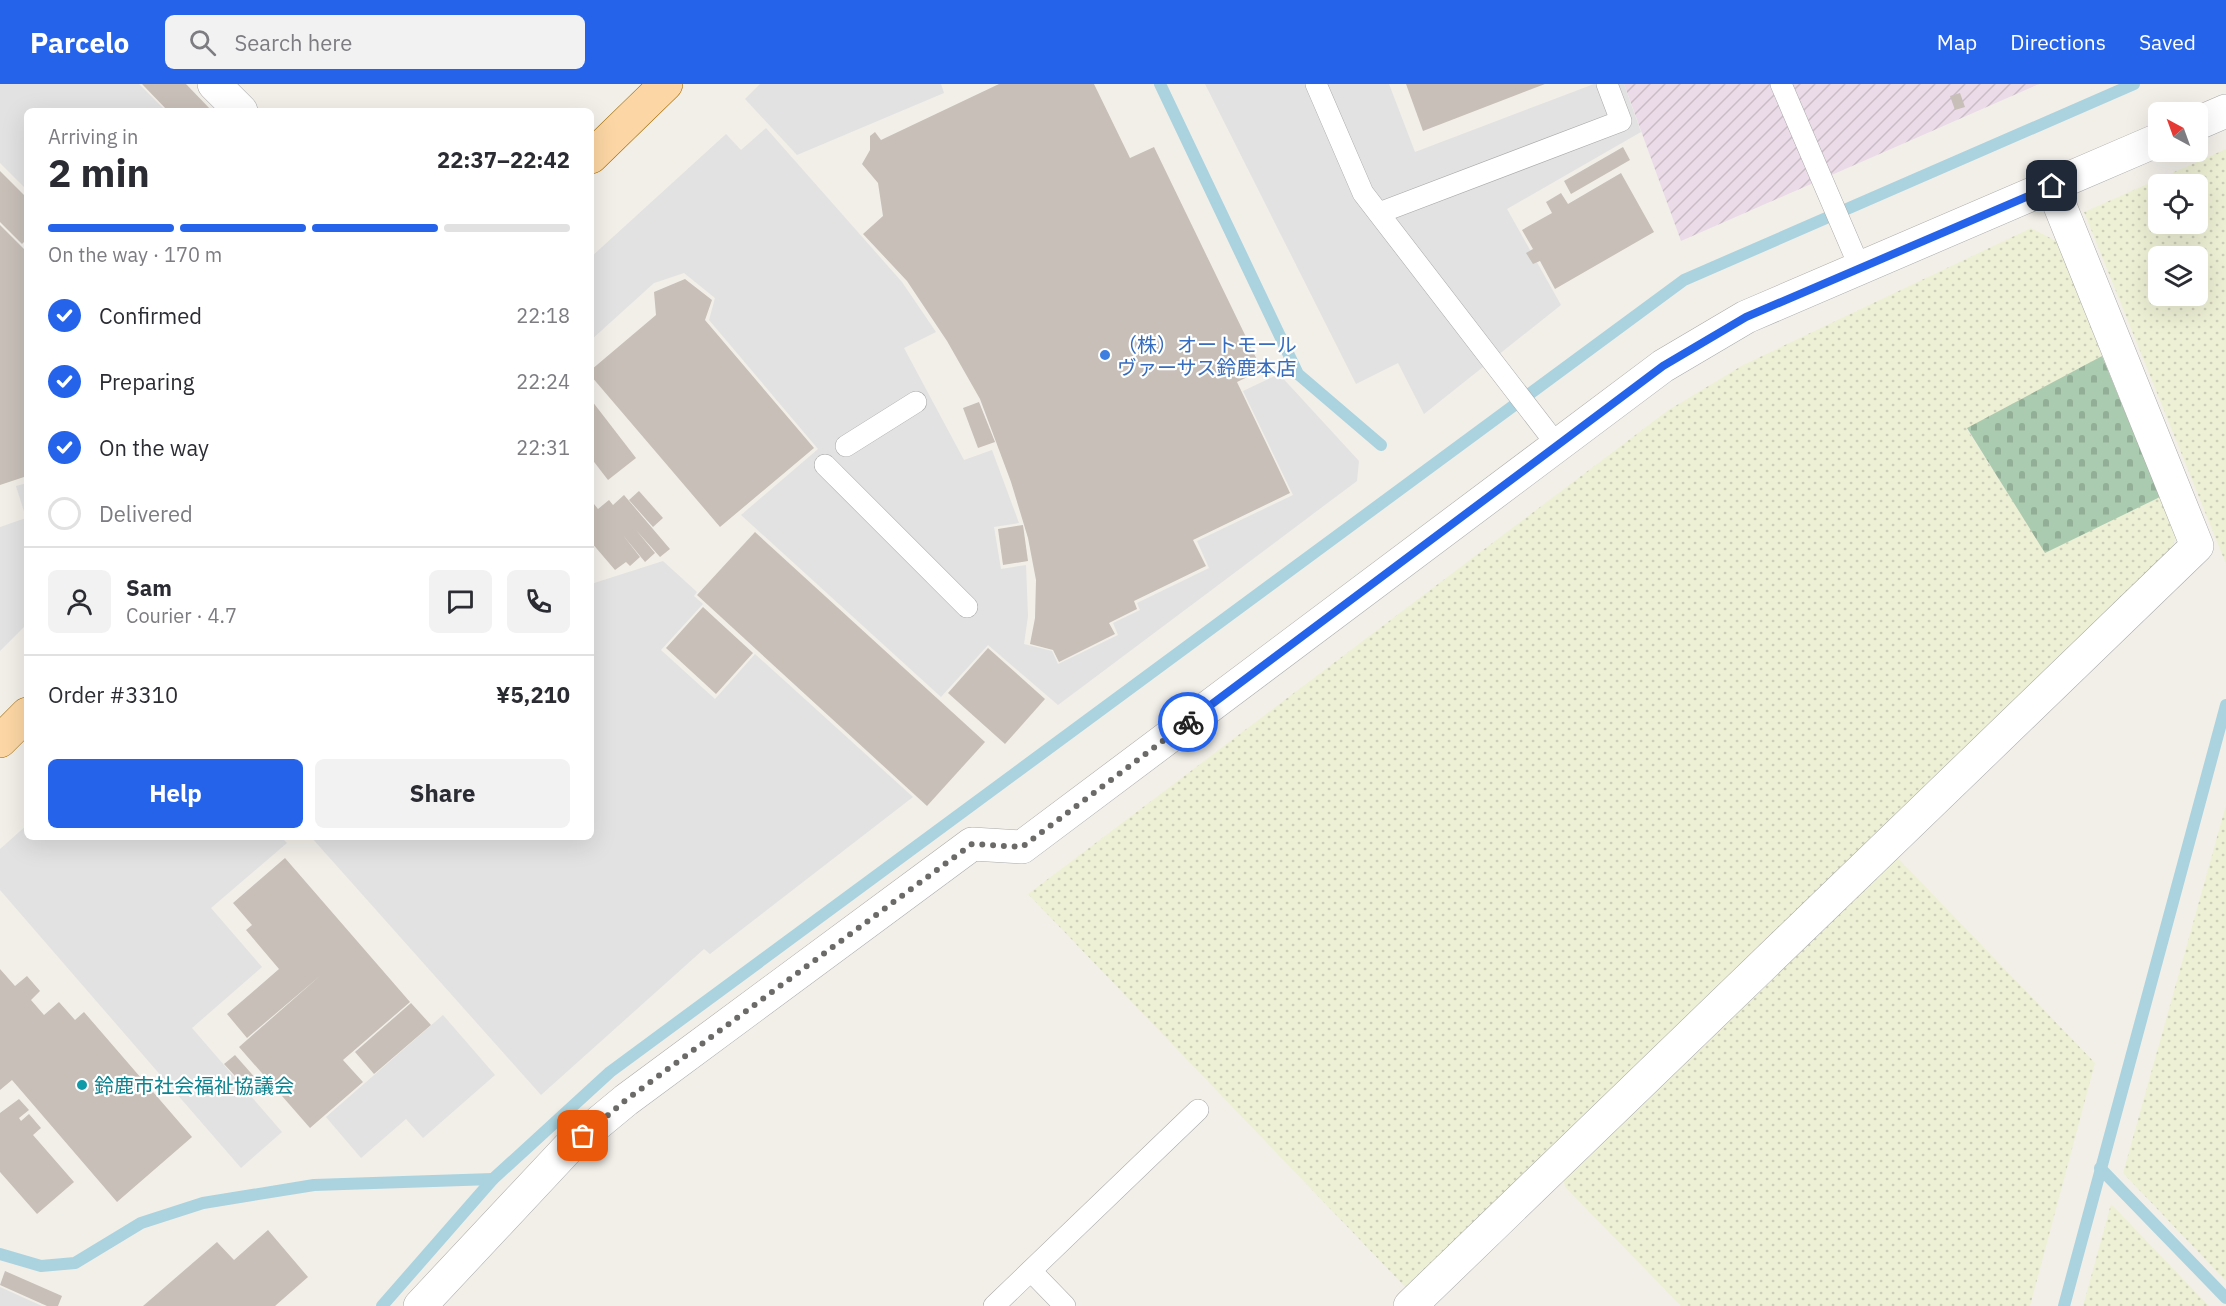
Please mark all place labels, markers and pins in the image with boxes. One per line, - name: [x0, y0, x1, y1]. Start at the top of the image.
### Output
- pin: [2026, 160, 2077, 211]
- place label: （株）オートモール ヴァーサス鈴鹿本店: [1117, 331, 1297, 381]
- marker: （株）オートモール ヴァーサス鈴鹿本店: [1098, 348, 1112, 362]
- place label: 鈴鹿市社会福祉協議会: [94, 1072, 294, 1099]
- marker: 鈴鹿市社会福祉協議会: [75, 1078, 89, 1092]
- pin: [557, 1110, 608, 1161]

